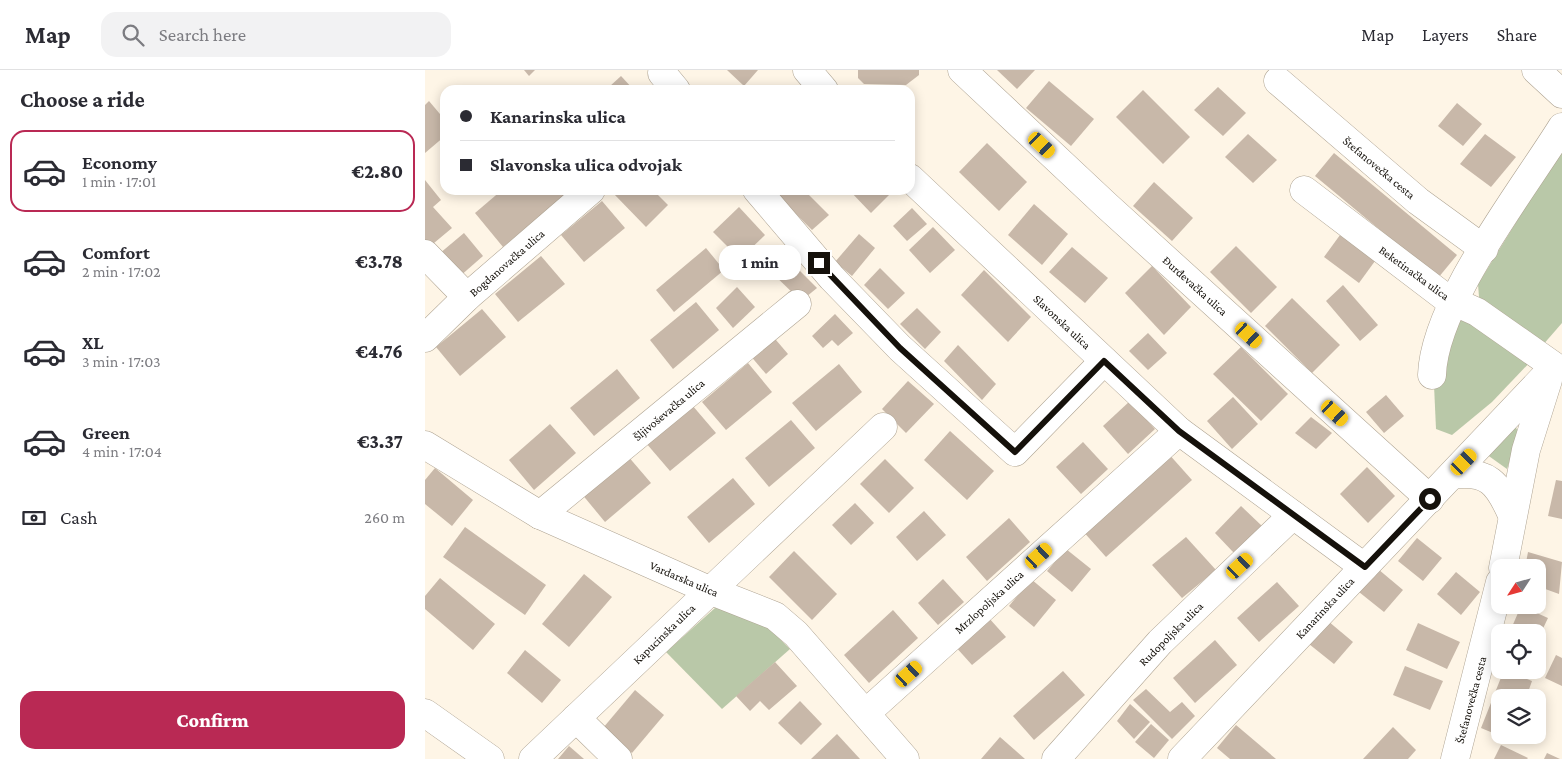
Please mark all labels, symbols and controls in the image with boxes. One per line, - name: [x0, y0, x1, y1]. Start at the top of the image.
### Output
- search box: [101, 12, 451, 57]
- text: Map: [25, 21, 71, 48]
- icon: search: [119, 21, 147, 49]
- text: Search here: [159, 24, 246, 45]
- text: Map: [1361, 25, 1394, 45]
- text: Layers: [1422, 25, 1469, 45]
- text: Share: [1497, 25, 1537, 45]
- text: Choose a ride: [20, 87, 145, 112]
- text: Kanarinska ulica: [490, 106, 626, 127]
- car: [1025, 129, 1058, 161]
- street label: Štefanovečka cesta: [1340, 134, 1418, 202]
- icon: car: [22, 149, 67, 194]
- text: Economy: [82, 152, 157, 173]
- text: Slavonska ulica odvojak: [490, 154, 682, 175]
- text: €2.80: [352, 161, 403, 182]
- text: 1 min · 17:01: [82, 173, 156, 190]
- street label: Bogdanovačka ulica: [467, 226, 548, 299]
- icon: car: [22, 239, 67, 284]
- text: Comfort: [82, 242, 150, 263]
- street label: Beketinačka ulica: [1376, 243, 1452, 303]
- callout: 1 min: [719, 246, 801, 280]
- text: €3.78: [355, 251, 403, 272]
- route end: [808, 252, 830, 274]
- street label: Đurđevačka ulica: [1160, 253, 1231, 319]
- text: 1 min: [741, 254, 779, 271]
- text: 2 min · 17:02: [82, 263, 161, 280]
- street label: Slavonska ulica: [1030, 292, 1094, 352]
- car: [1232, 319, 1265, 351]
- icon: car: [22, 329, 67, 374]
- text: XL: [82, 332, 104, 353]
- text: €4.76: [355, 341, 403, 362]
- text: 3 min · 17:03: [82, 353, 161, 370]
- street label: Šljivoševačka ulica: [630, 376, 708, 444]
- car: [1318, 397, 1351, 429]
- icon: car: [22, 419, 67, 464]
- text: Green: [82, 422, 130, 443]
- text: €3.37: [357, 431, 403, 452]
- text: 4 min · 17:04: [82, 443, 162, 460]
- car: [1448, 446, 1479, 478]
- route start: [1419, 488, 1441, 510]
- icon: cash: [20, 504, 48, 532]
- text: Cash: [60, 507, 98, 528]
- text: 260 m: [364, 509, 405, 526]
- car: [1022, 540, 1055, 572]
- car: [1223, 550, 1256, 582]
- street label: Vardarska ulica: [648, 558, 721, 600]
- north arrow: [1491, 559, 1546, 614]
- map controls: [1491, 559, 1546, 744]
- street label: Mrzlopoljska ulica: [952, 567, 1027, 637]
- street label: Kanarinska ulica: [1293, 574, 1358, 642]
- street label: Rudopoljska ulica: [1136, 599, 1206, 669]
- street label: Kapucinska ulica: [630, 601, 698, 667]
- button: locate: [1491, 624, 1546, 679]
- street label: Štefanovečka cesta: [1453, 654, 1489, 745]
- car: [892, 658, 925, 690]
- button: layers: [1491, 689, 1546, 744]
- button: Confirm: [20, 691, 405, 749]

